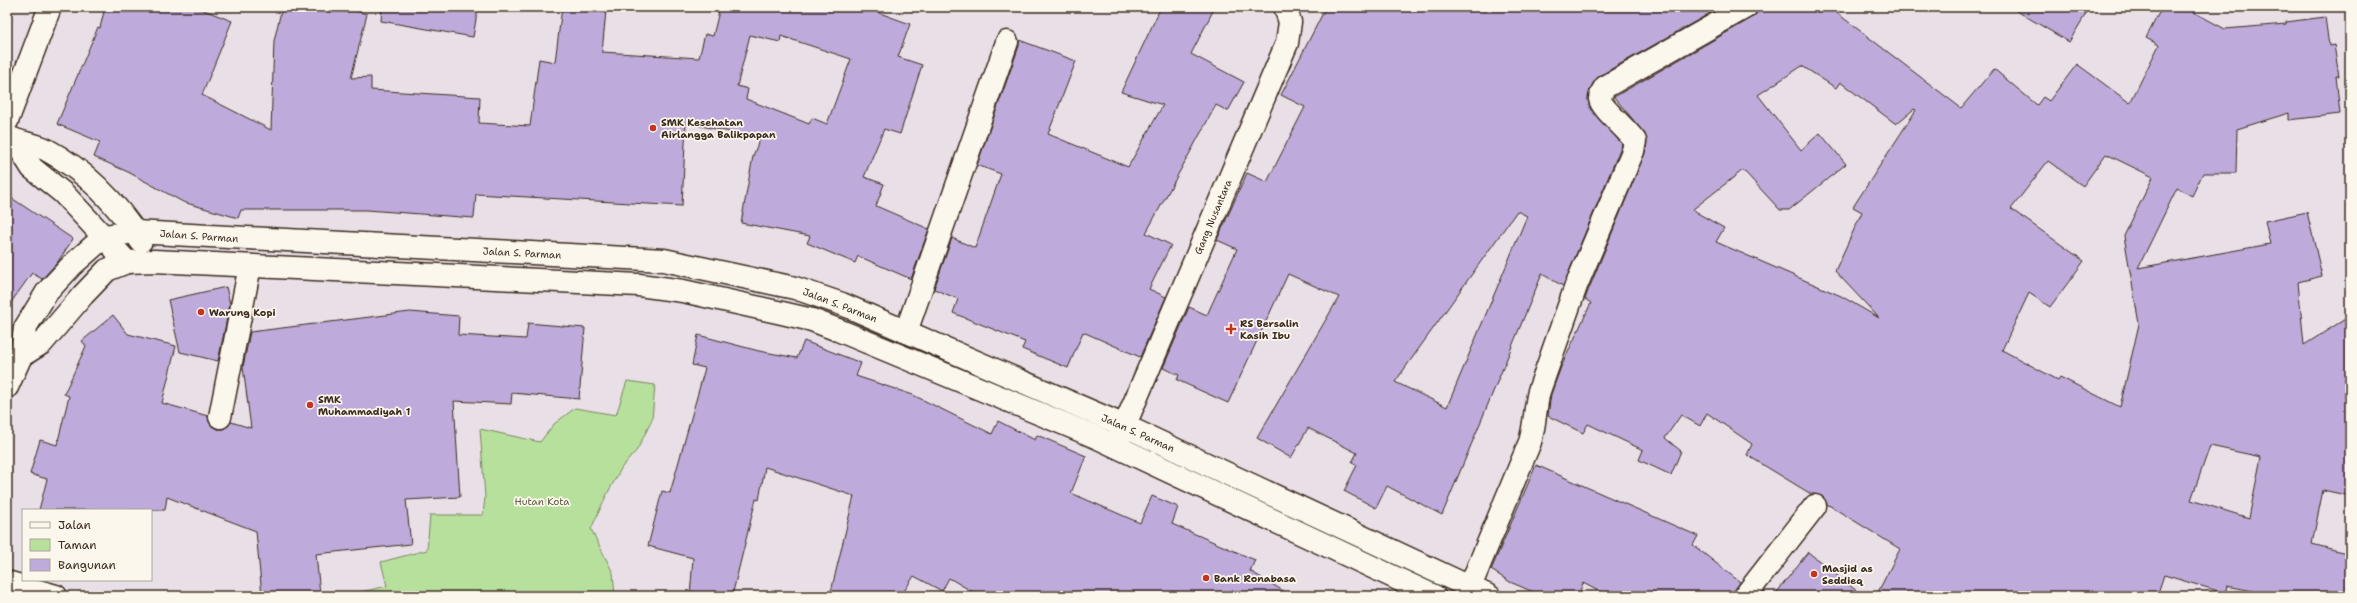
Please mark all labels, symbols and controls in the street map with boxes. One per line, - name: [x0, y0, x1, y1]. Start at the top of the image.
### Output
- place label: SMK Kesehatan Airlangga Balikpapan: [661, 116, 776, 141]
- marker: SMK Kesehatan Airlangga Balikpapan: [648, 123, 658, 133]
- street label: Gang Nusantara: [1191, 177, 1235, 256]
- street label: Jalan S. Parman: [159, 227, 239, 245]
- street label: Jalan S. Parman: [482, 244, 562, 262]
- street label: Jalan S. Parman: [801, 285, 879, 325]
- place label: Warung Kopi: [209, 306, 276, 319]
- marker: Warung Kopi: [196, 307, 206, 317]
- place label: RS Bersalin Kasih Ibu: [1240, 317, 1299, 342]
- marker: RS Bersalin Kasih Ibu: [1225, 323, 1237, 335]
- place label: SMK Muhammadiyah 1: [318, 393, 411, 418]
- marker: SMK Muhammadiyah 1: [305, 400, 315, 410]
- street label: Jalan S. Parman: [1099, 411, 1177, 455]
- park label: Hutan Kota: [514, 495, 570, 508]
- legend: [22, 509, 152, 581]
- text: Jalan: [58, 517, 91, 533]
- text: Taman: [58, 537, 97, 553]
- text: Bangunan: [58, 557, 116, 573]
- place label: Masjid as Seddieq: [1822, 562, 1873, 587]
- marker: Masjid as Seddieq: [1809, 569, 1819, 579]
- place label: Bank Ronabasa: [1214, 572, 1296, 585]
- marker: Bank Ronabasa: [1201, 573, 1211, 583]

